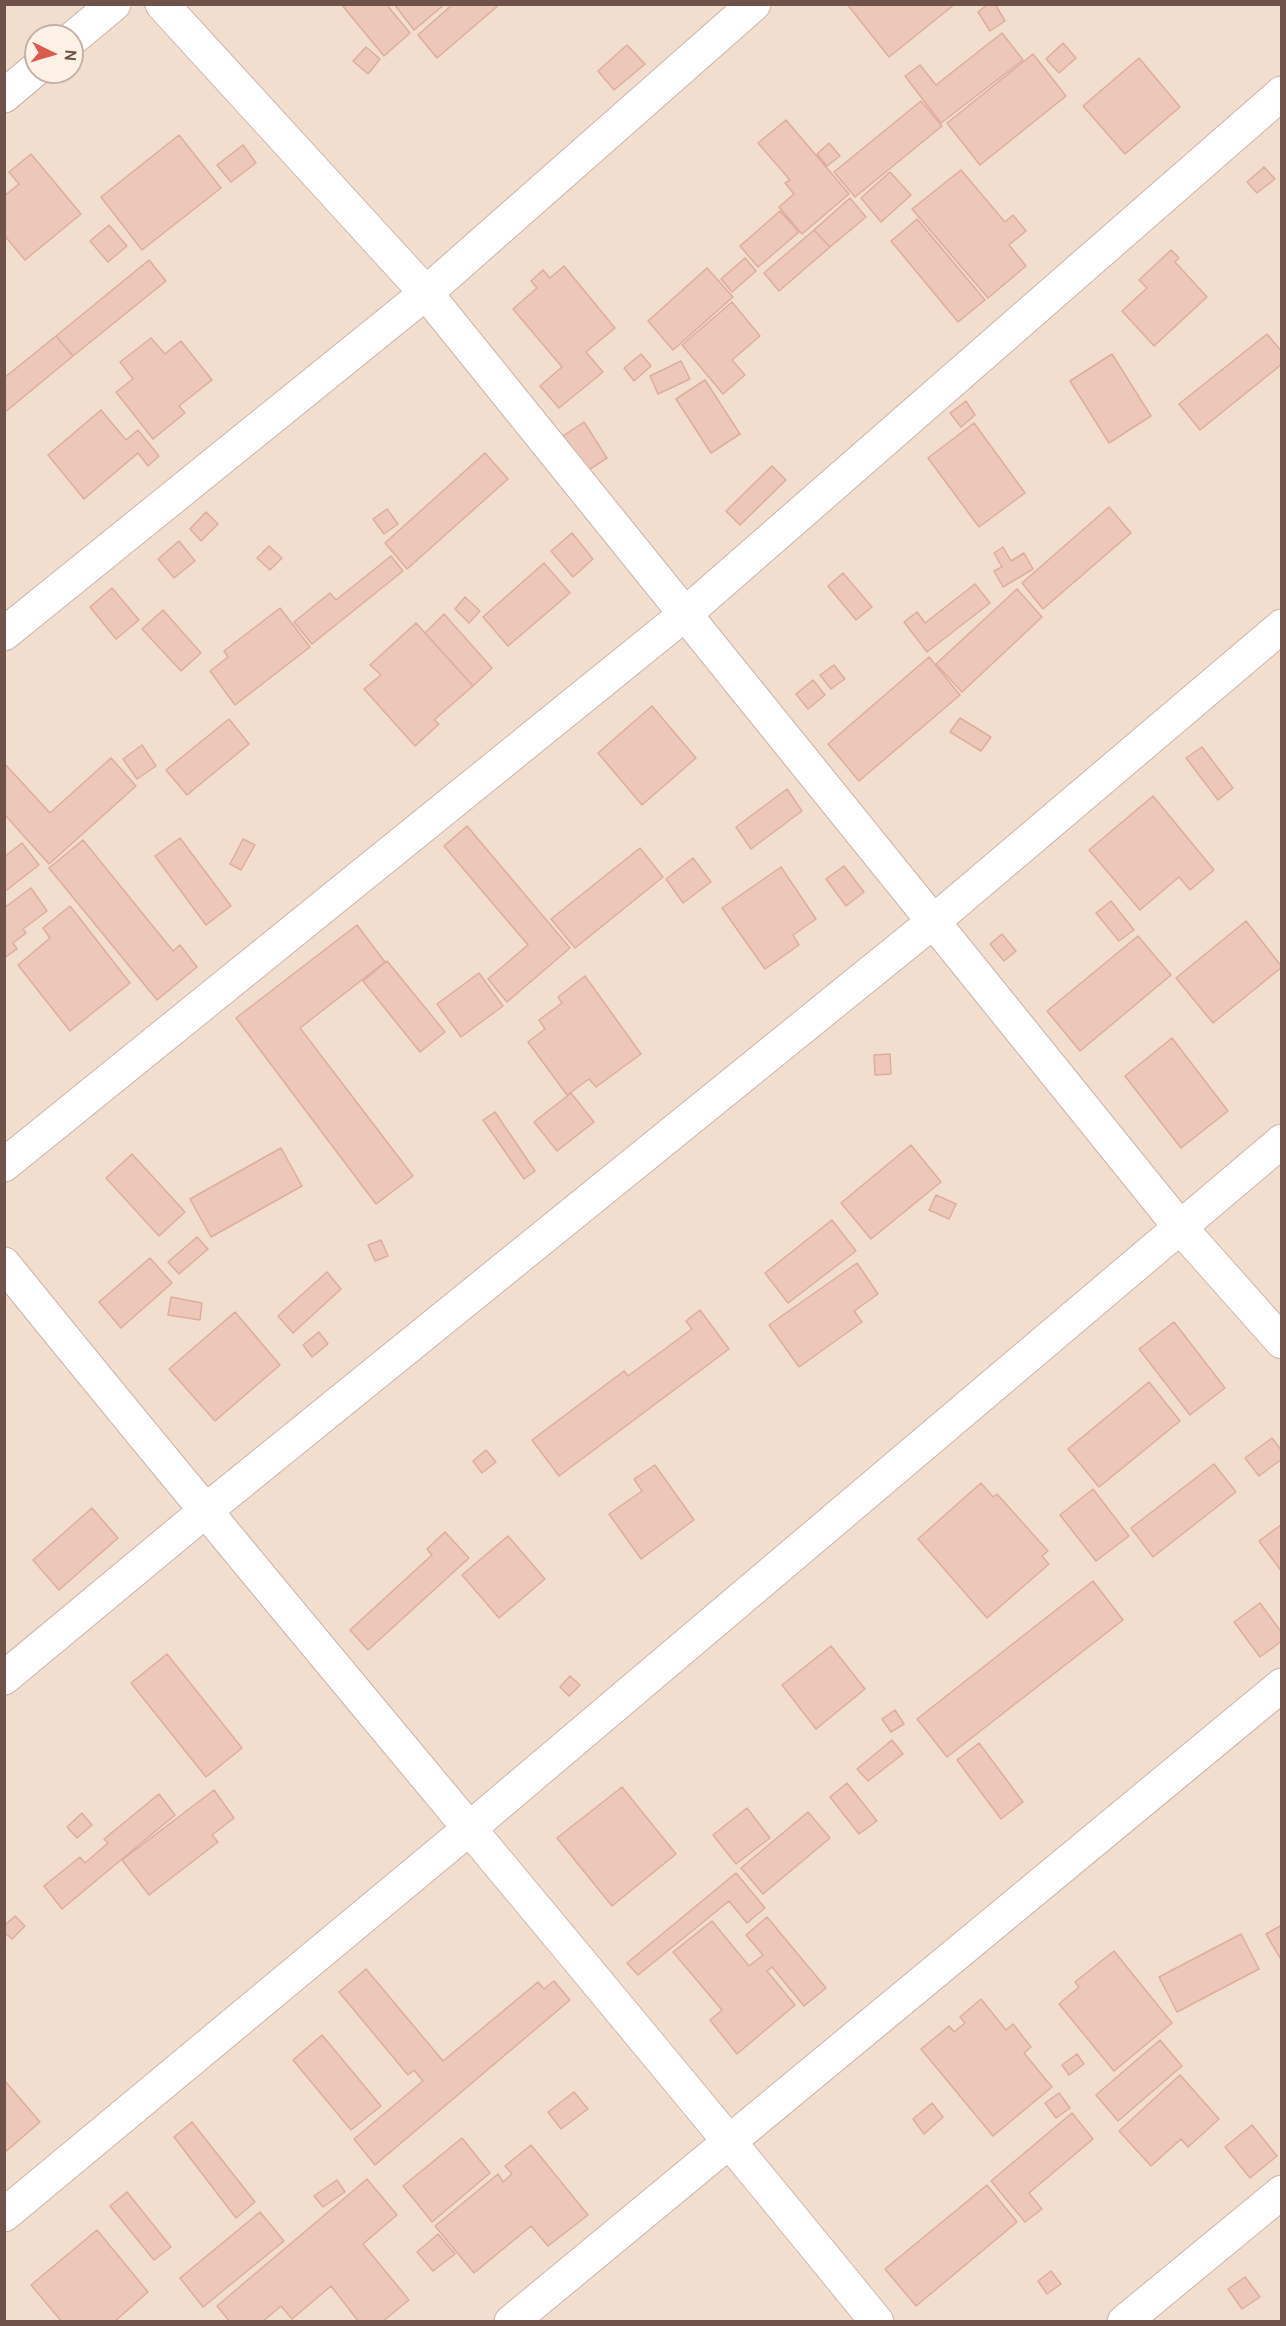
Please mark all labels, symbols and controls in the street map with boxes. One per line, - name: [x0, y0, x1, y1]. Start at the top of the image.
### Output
- north arrow: [24, 24, 84, 84]
- text: N: [60, 49, 80, 62]

